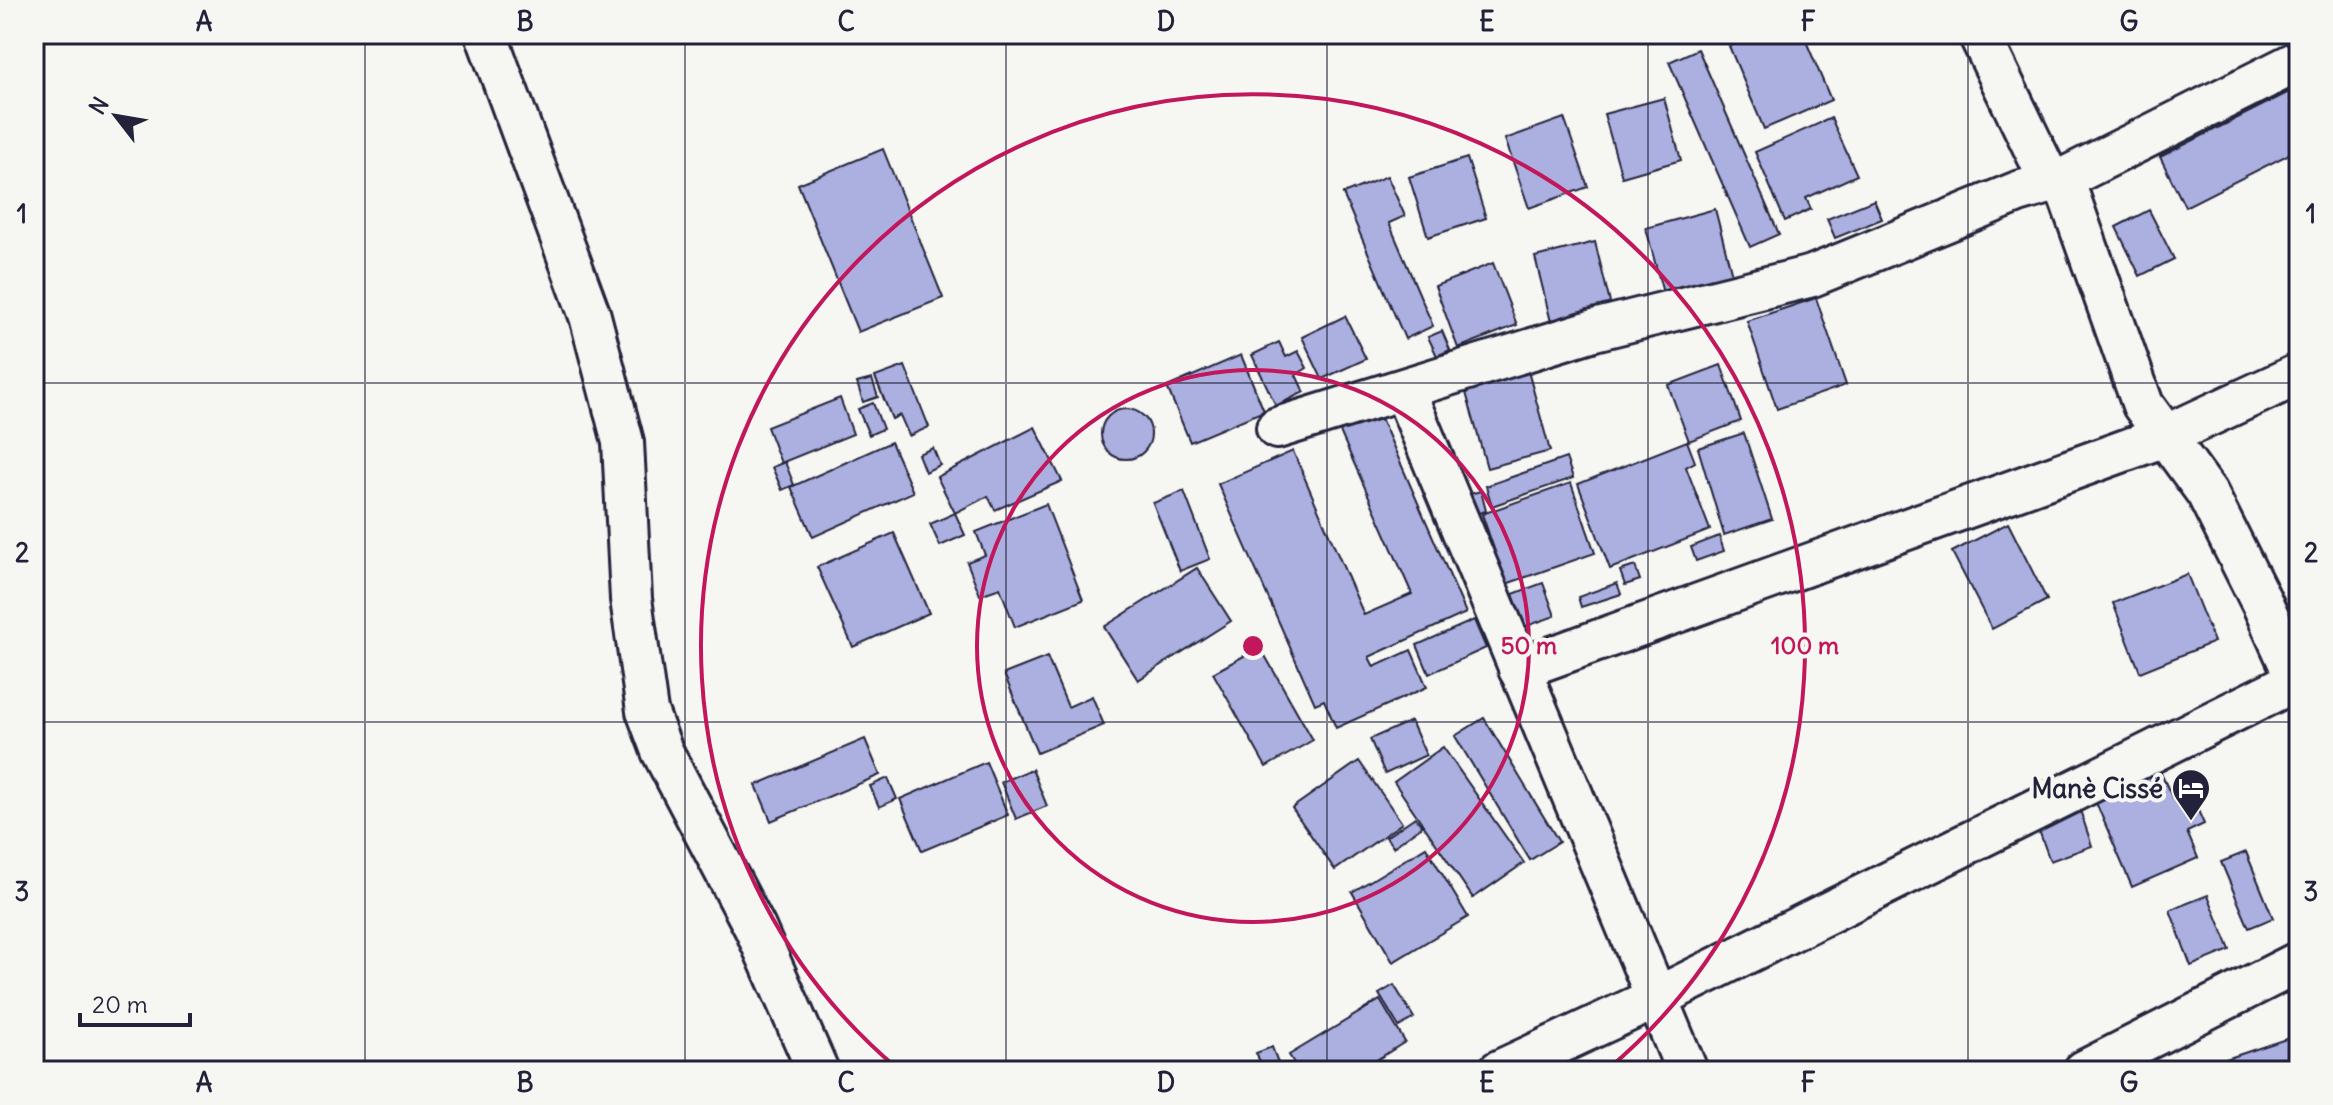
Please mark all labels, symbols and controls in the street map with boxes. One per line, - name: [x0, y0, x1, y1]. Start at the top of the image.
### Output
- text: A: [196, 5, 213, 38]
- text: B: [516, 5, 534, 38]
- text: C: [837, 5, 855, 38]
- text: D: [1157, 5, 1175, 38]
- text: E: [1479, 5, 1495, 38]
- text: F: [1801, 5, 1816, 38]
- text: G: [2120, 5, 2139, 38]
- north arrow: [76, 76, 156, 156]
- text: N: [83, 92, 115, 119]
- text: 1: [17, 197, 27, 230]
- text: 1: [2306, 197, 2316, 230]
- text: 2: [15, 536, 29, 569]
- text: 2: [2304, 536, 2318, 569]
- text: 50 m: [1501, 630, 1557, 660]
- text: 100 m: [1771, 630, 1839, 660]
- centre of rings: [1239, 632, 1267, 660]
- hotel icon: Manè Cissé: [2170, 767, 2212, 822]
- place label: Manè Cissé: [2031, 772, 2163, 805]
- text: 3: [15, 875, 29, 908]
- text: 3: [2304, 875, 2318, 908]
- scale bar: [80, 977, 190, 1027]
- text: 20 m: [92, 989, 148, 1019]
- text: A: [196, 1066, 213, 1099]
- text: B: [516, 1066, 534, 1099]
- text: C: [837, 1066, 855, 1099]
- text: D: [1157, 1066, 1175, 1099]
- text: E: [1479, 1066, 1495, 1099]
- text: F: [1801, 1066, 1816, 1099]
- text: G: [2120, 1066, 2139, 1099]

